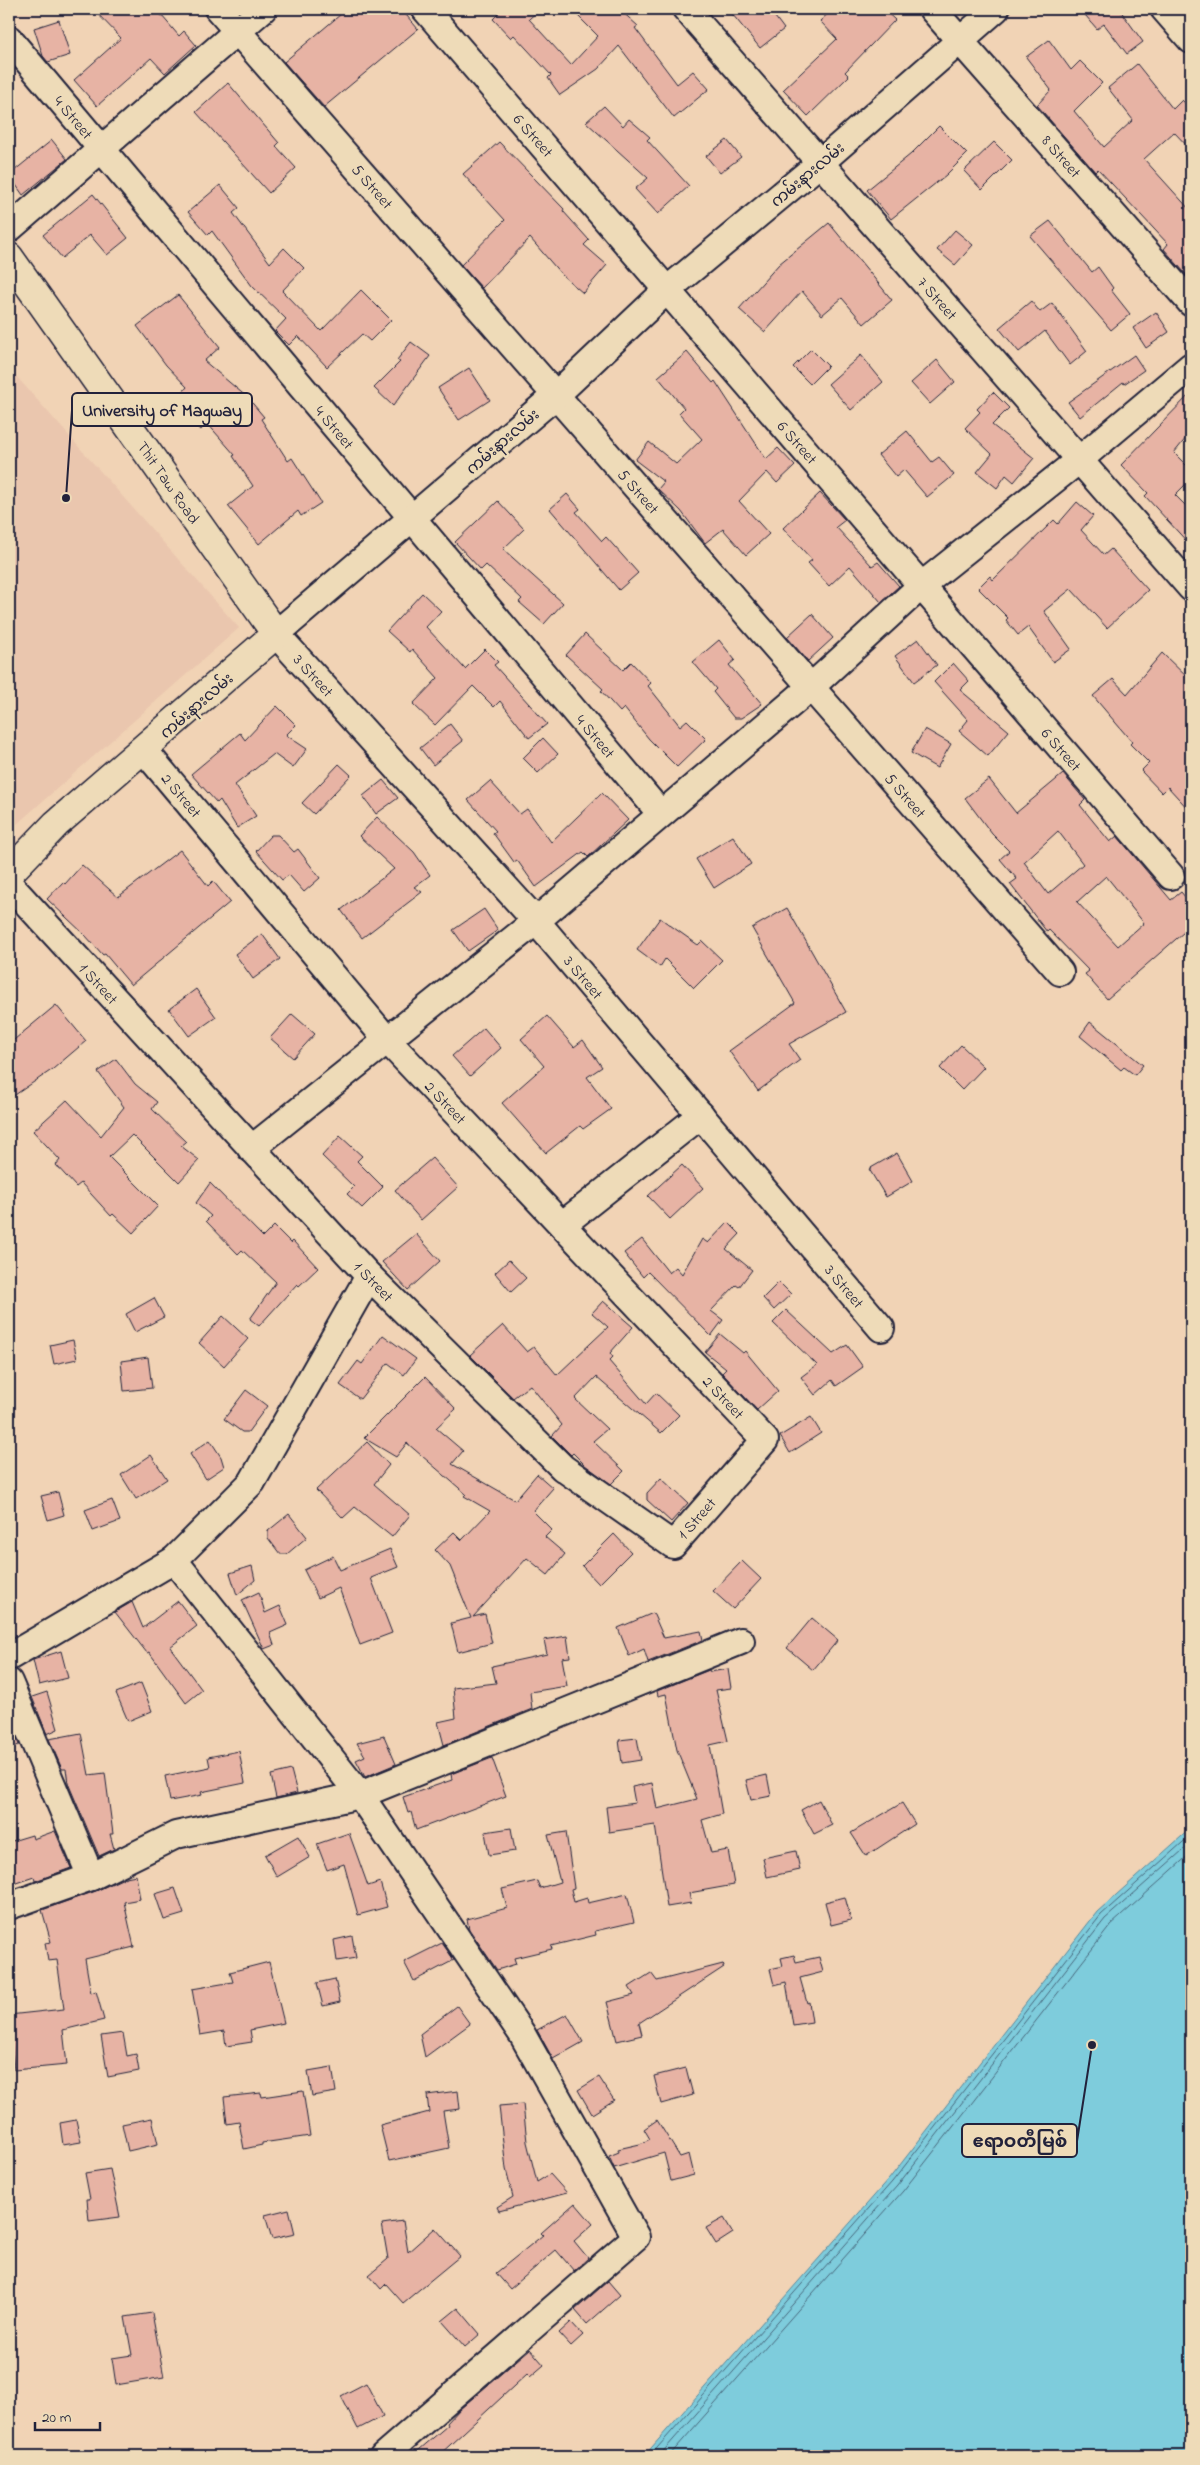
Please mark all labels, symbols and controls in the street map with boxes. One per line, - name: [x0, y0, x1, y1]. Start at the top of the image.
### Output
- street label: 4 Street: [47, 91, 98, 146]
- street label: 6 Street: [507, 109, 559, 164]
- street label: 8 Street: [1035, 130, 1086, 185]
- street label: ကမ်းနားလမ်း: [765, 136, 851, 214]
- street label: 5 Street: [345, 159, 398, 216]
- street label: 7 Street: [911, 272, 963, 327]
- callout: University of Magway: [72, 393, 252, 426]
- text: University of Magway: [82, 399, 242, 426]
- street label: 4 Street: [308, 401, 359, 456]
- street label: ကမ်းနားလမ်း: [461, 403, 545, 481]
- street label: 6 Street: [771, 416, 823, 471]
- street label: Thit Taw Road: [130, 437, 205, 529]
- street label: 5 Street: [611, 464, 664, 521]
- street label: 3 Street: [287, 649, 339, 704]
- street label: ကမ်းနားလမ်း: [155, 667, 239, 745]
- street label: 4 Street: [569, 710, 620, 765]
- street label: 6 Street: [1035, 723, 1087, 778]
- street label: 5 Street: [878, 768, 931, 825]
- street label: 2 Street: [154, 769, 207, 824]
- street label: 3 Street: [557, 951, 608, 1006]
- street label: 1 Street: [72, 958, 123, 1011]
- street label: 2 Street: [418, 1076, 472, 1131]
- street label: 1 Street: [347, 1256, 399, 1309]
- street label: 3 Street: [818, 1260, 869, 1315]
- street label: 2 Street: [696, 1371, 750, 1426]
- street label: 1 Street: [672, 1492, 723, 1546]
- callout: ဧရာဝတီမြစ်: [962, 2124, 1077, 2157]
- text: ဧရာဝတီမြစ်: [973, 2129, 1067, 2156]
- scale bar: [35, 2400, 100, 2432]
- text: 20 m: [42, 2407, 72, 2429]

